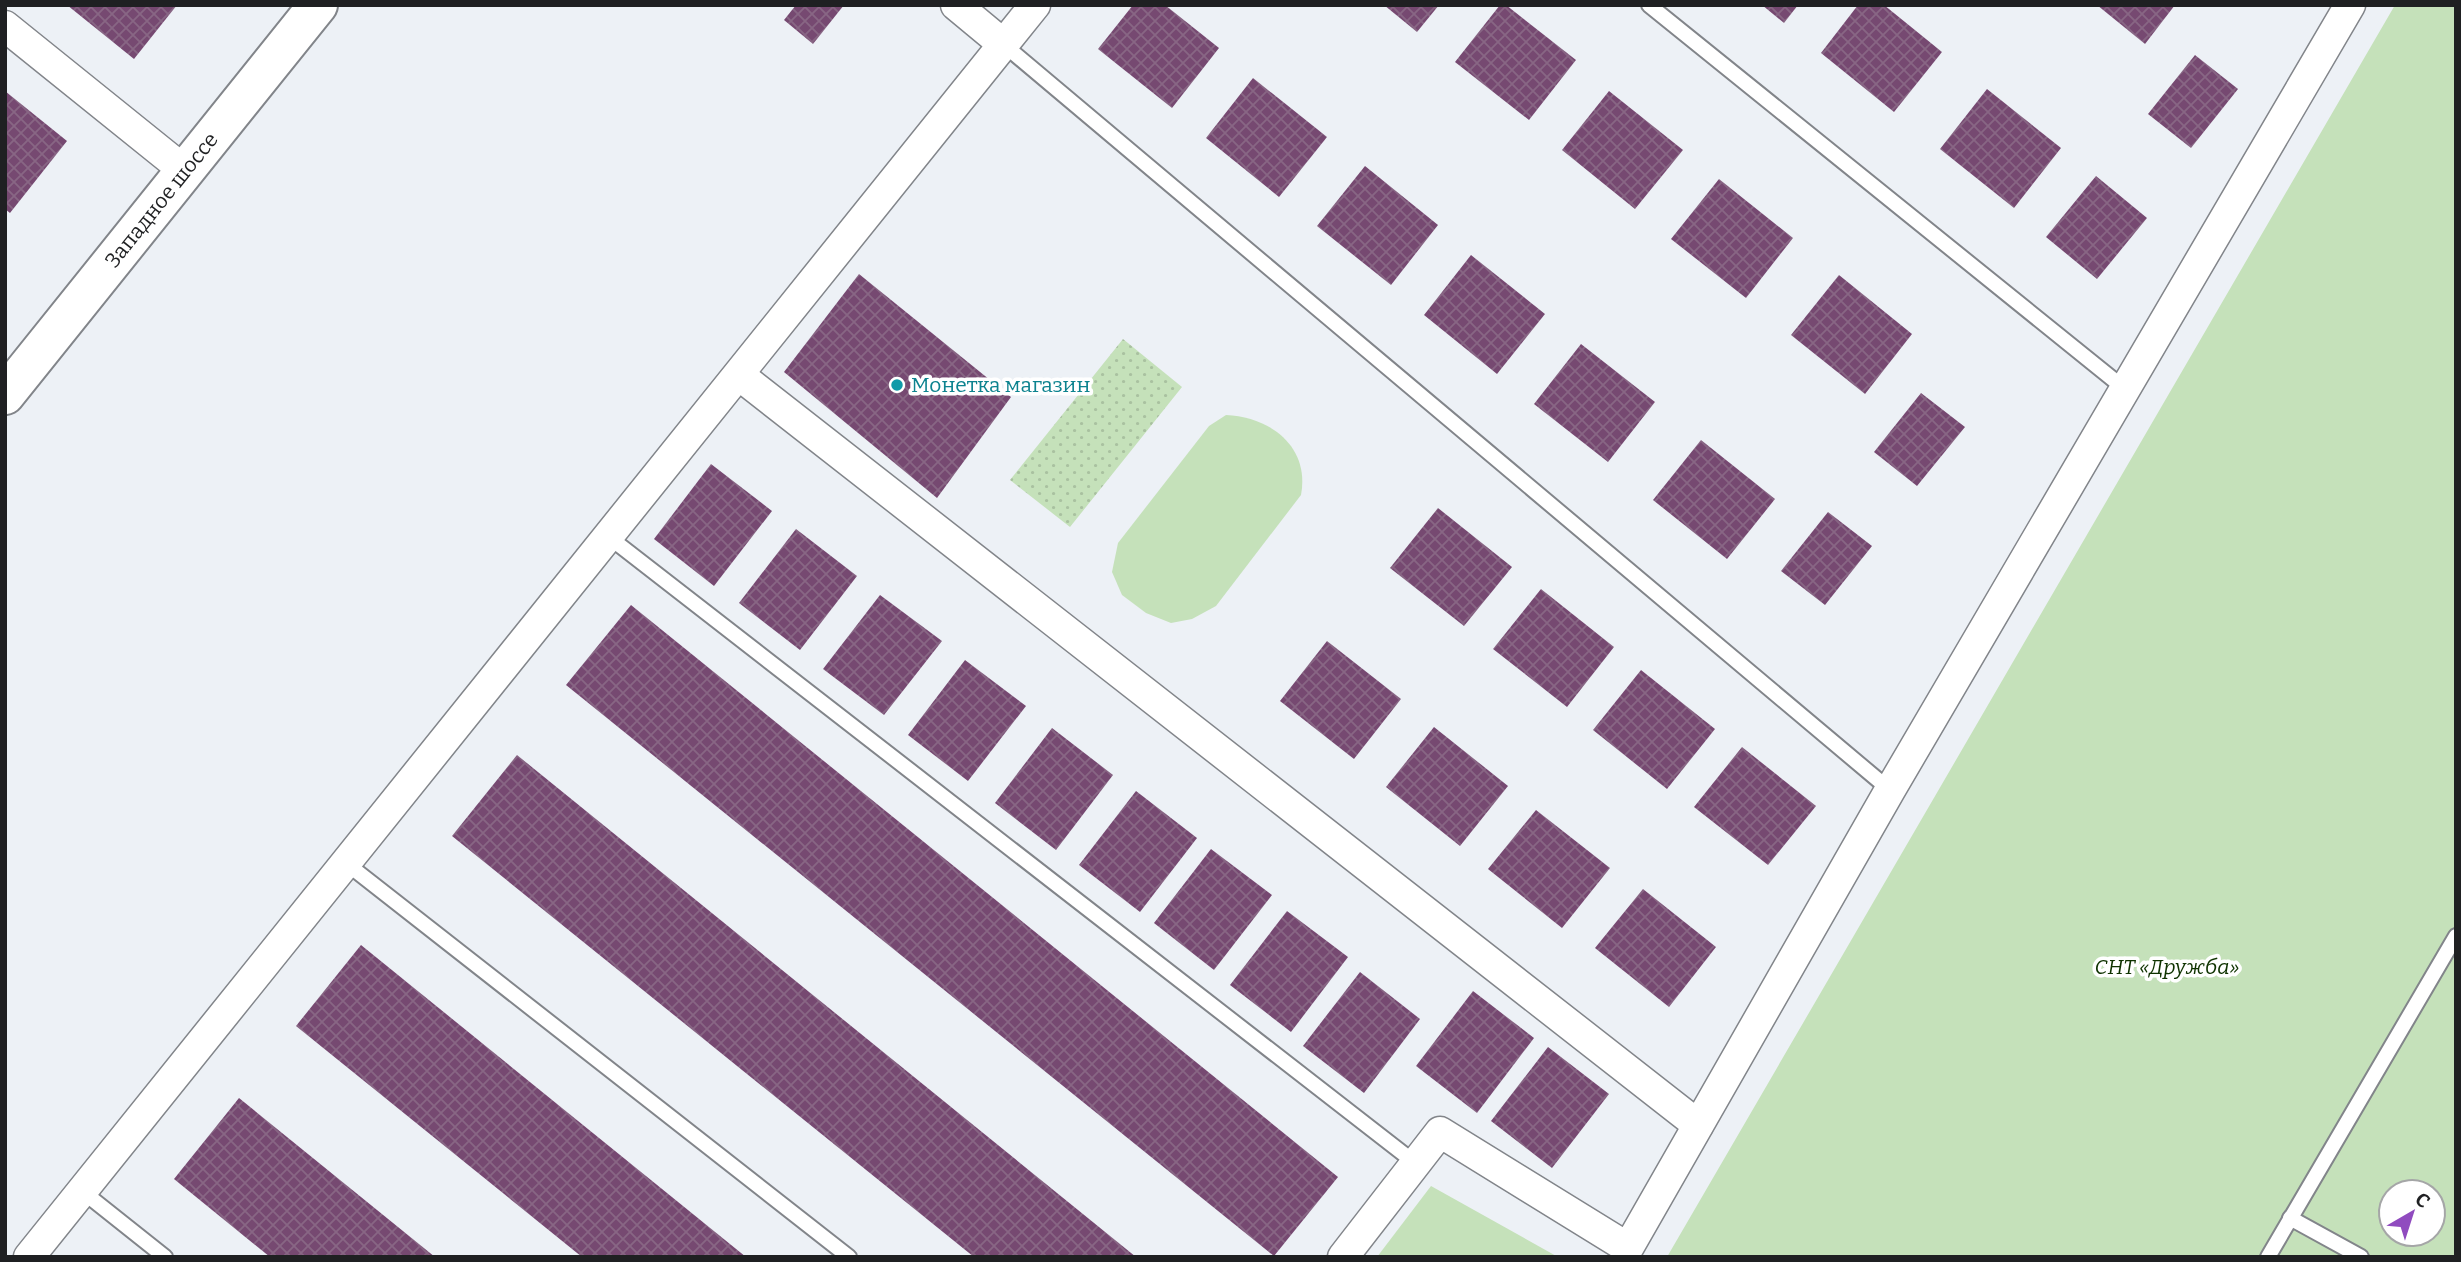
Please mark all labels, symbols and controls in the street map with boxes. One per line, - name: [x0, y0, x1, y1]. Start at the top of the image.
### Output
- street label: Западное шоссе: [99, 127, 224, 273]
- place label: Монетка магазин: [911, 372, 1091, 398]
- marker: Монетка магазин: [889, 377, 905, 393]
- park label: СНТ «Дружба»: [2095, 954, 2239, 980]
- north arrow: [2377, 1178, 2447, 1248]
- text: С: [2410, 1187, 2434, 1213]

